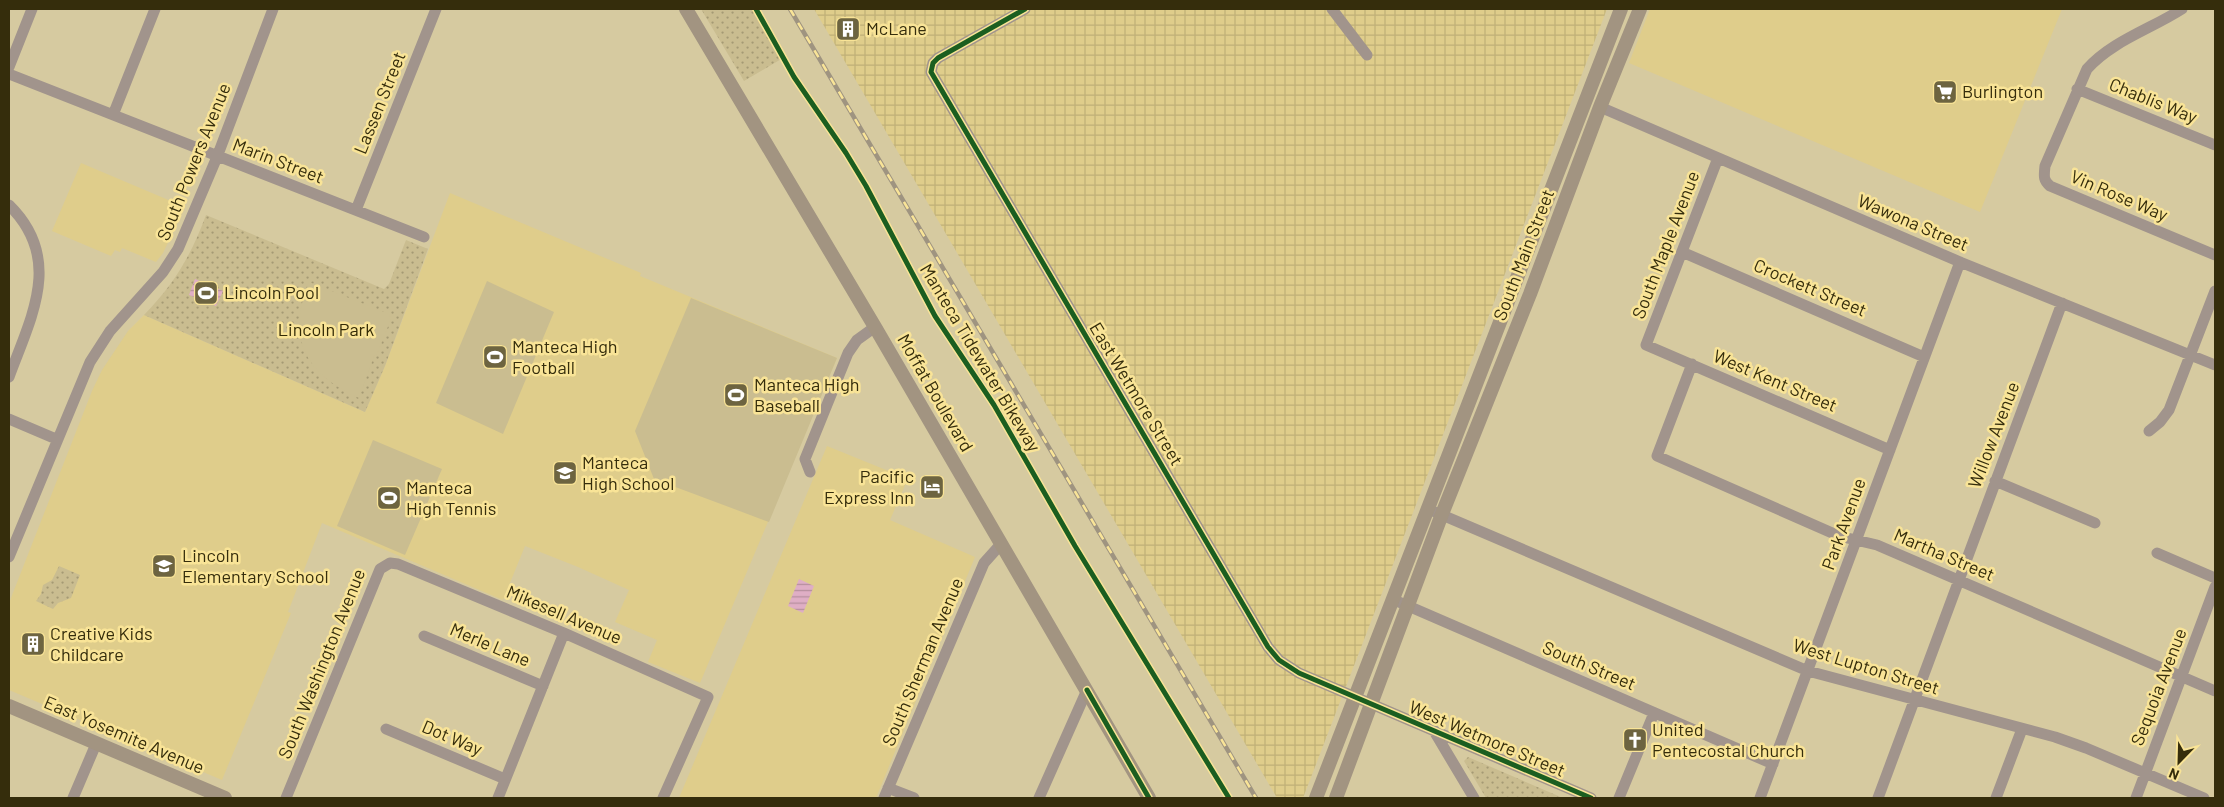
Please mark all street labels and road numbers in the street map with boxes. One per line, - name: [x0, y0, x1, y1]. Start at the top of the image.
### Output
- street label: Lassen Street: [349, 48, 410, 157]
- street label: Chablis Way: [2106, 72, 2201, 128]
- street label: South Powers Avenue: [151, 80, 235, 244]
- street label: Marin Street: [230, 133, 327, 187]
- street label: Vin Rose Way: [2067, 165, 2171, 225]
- street label: South Maple Avenue: [1627, 168, 1703, 322]
- street label: South Main Street: [1488, 186, 1558, 323]
- street label: Wawona Street: [1855, 189, 1972, 255]
- street label: Crockett Street: [1751, 253, 1870, 321]
- street label: Manteca Tidewater Bikeway: [916, 259, 1046, 456]
- street label: East Wetmore Street: [1085, 318, 1188, 469]
- street label: Moffat Boulevard: [893, 330, 979, 455]
- street label: West Kent Street: [1710, 344, 1841, 416]
- street label: Willow Avenue: [1963, 378, 2023, 491]
- street label: Park Avenue: [1816, 475, 1870, 573]
- street label: Martha Street: [1891, 523, 1998, 585]
- street label: South Washington Avenue: [273, 565, 369, 762]
- street label: South Sherman Avenue: [877, 574, 967, 749]
- street label: Mikesell Avenue: [504, 580, 625, 648]
- street label: Merle Lane: [447, 617, 534, 671]
- street label: Sequoia Avenue: [2126, 625, 2191, 749]
- street label: West Lupton Street: [1791, 633, 1942, 699]
- street label: South Street: [1540, 636, 1639, 695]
- street label: East Yosemite Avenue: [41, 690, 208, 778]
- street label: West Wetmore Street: [1406, 695, 1569, 781]
- street label: Dot Way: [419, 715, 486, 760]

